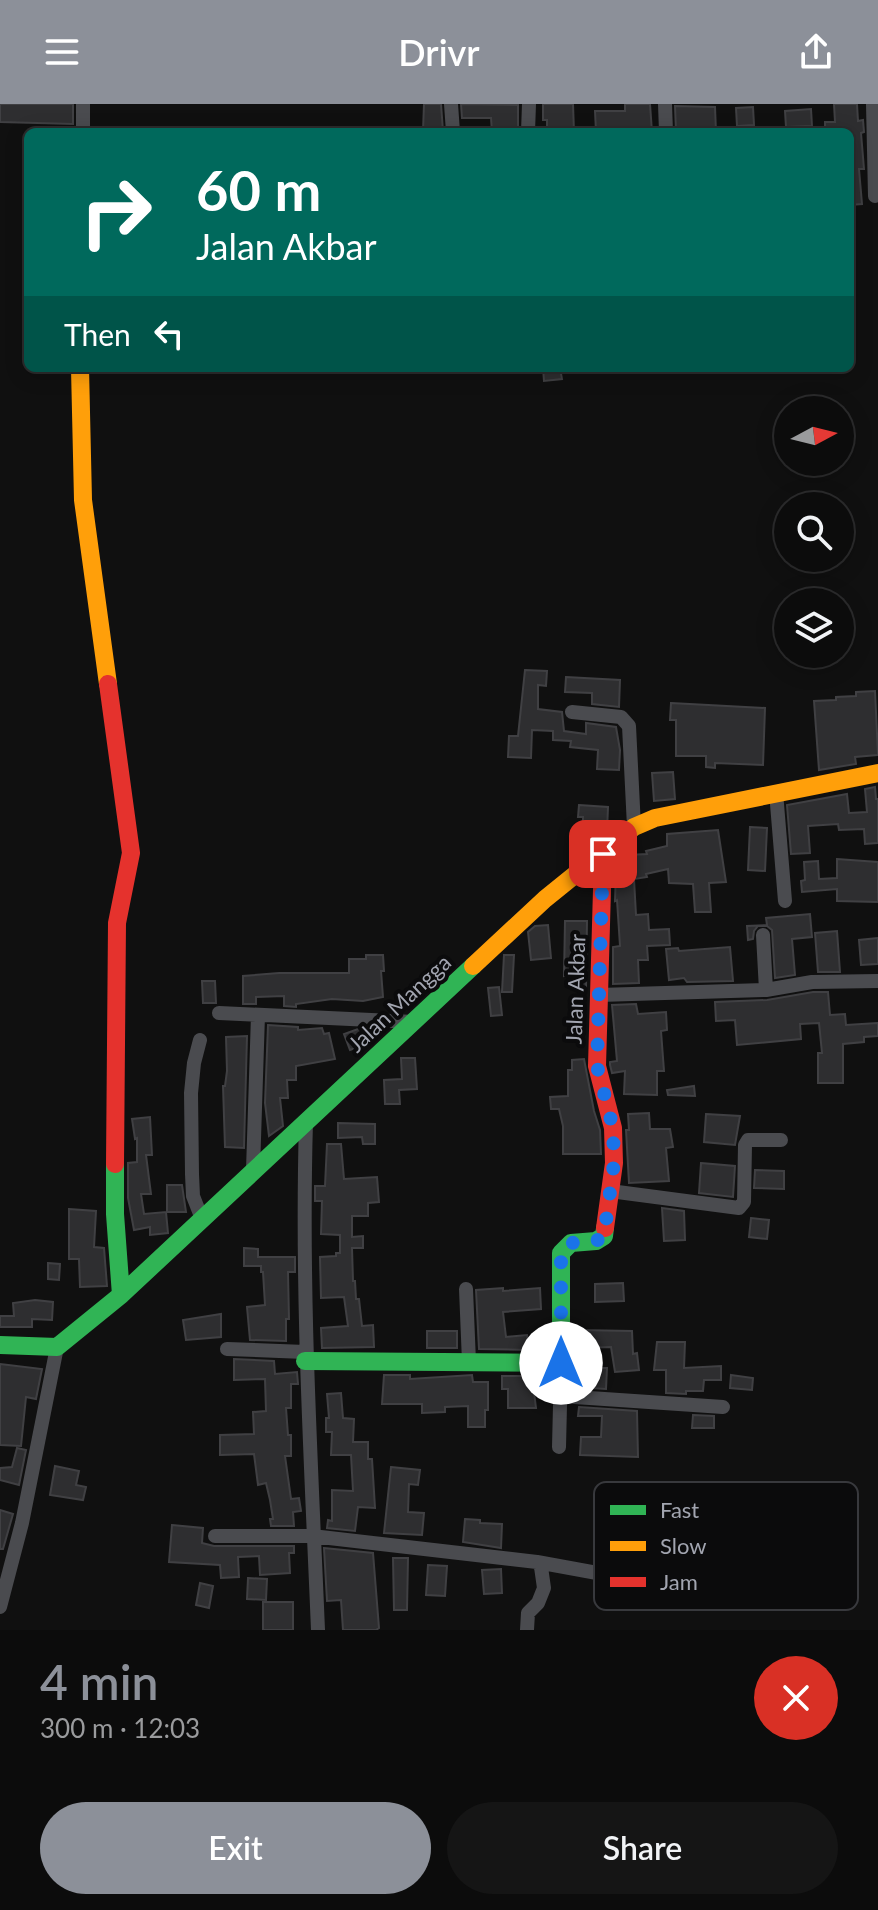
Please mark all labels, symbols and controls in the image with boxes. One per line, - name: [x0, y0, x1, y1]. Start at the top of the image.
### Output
- icon: menu: [40, 30, 84, 74]
- text: Drivr: [398, 30, 480, 74]
- icon: share: [794, 30, 838, 74]
- text: 60 m: [196, 156, 321, 223]
- icon: right: [64, 160, 168, 264]
- text: Jalan Akbar: [196, 224, 377, 268]
- icon: left: [147, 312, 191, 356]
- text: Then: [64, 316, 131, 352]
- north arrow: [774, 396, 854, 476]
- map controls: [774, 396, 854, 668]
- button: search: [774, 492, 854, 572]
- button: layers: [774, 588, 854, 668]
- pin: [569, 820, 637, 888]
- icon: arrive: [581, 832, 625, 876]
- street label: Jalan Akbar: [560, 933, 590, 1045]
- street label: Jalan Mangga: [342, 948, 456, 1058]
- position arrow: [519, 1321, 603, 1405]
- legend: [594, 1482, 858, 1610]
- text: Fast: [660, 1496, 699, 1523]
- text: Slow: [660, 1532, 707, 1559]
- text: Jam: [660, 1568, 698, 1595]
- text: 4 min: [40, 1653, 158, 1710]
- button: close: [754, 1656, 838, 1740]
- text: 300 m · 12:03: [40, 1712, 200, 1744]
- button: Exit: [40, 1802, 431, 1894]
- button: Share: [447, 1802, 838, 1894]

